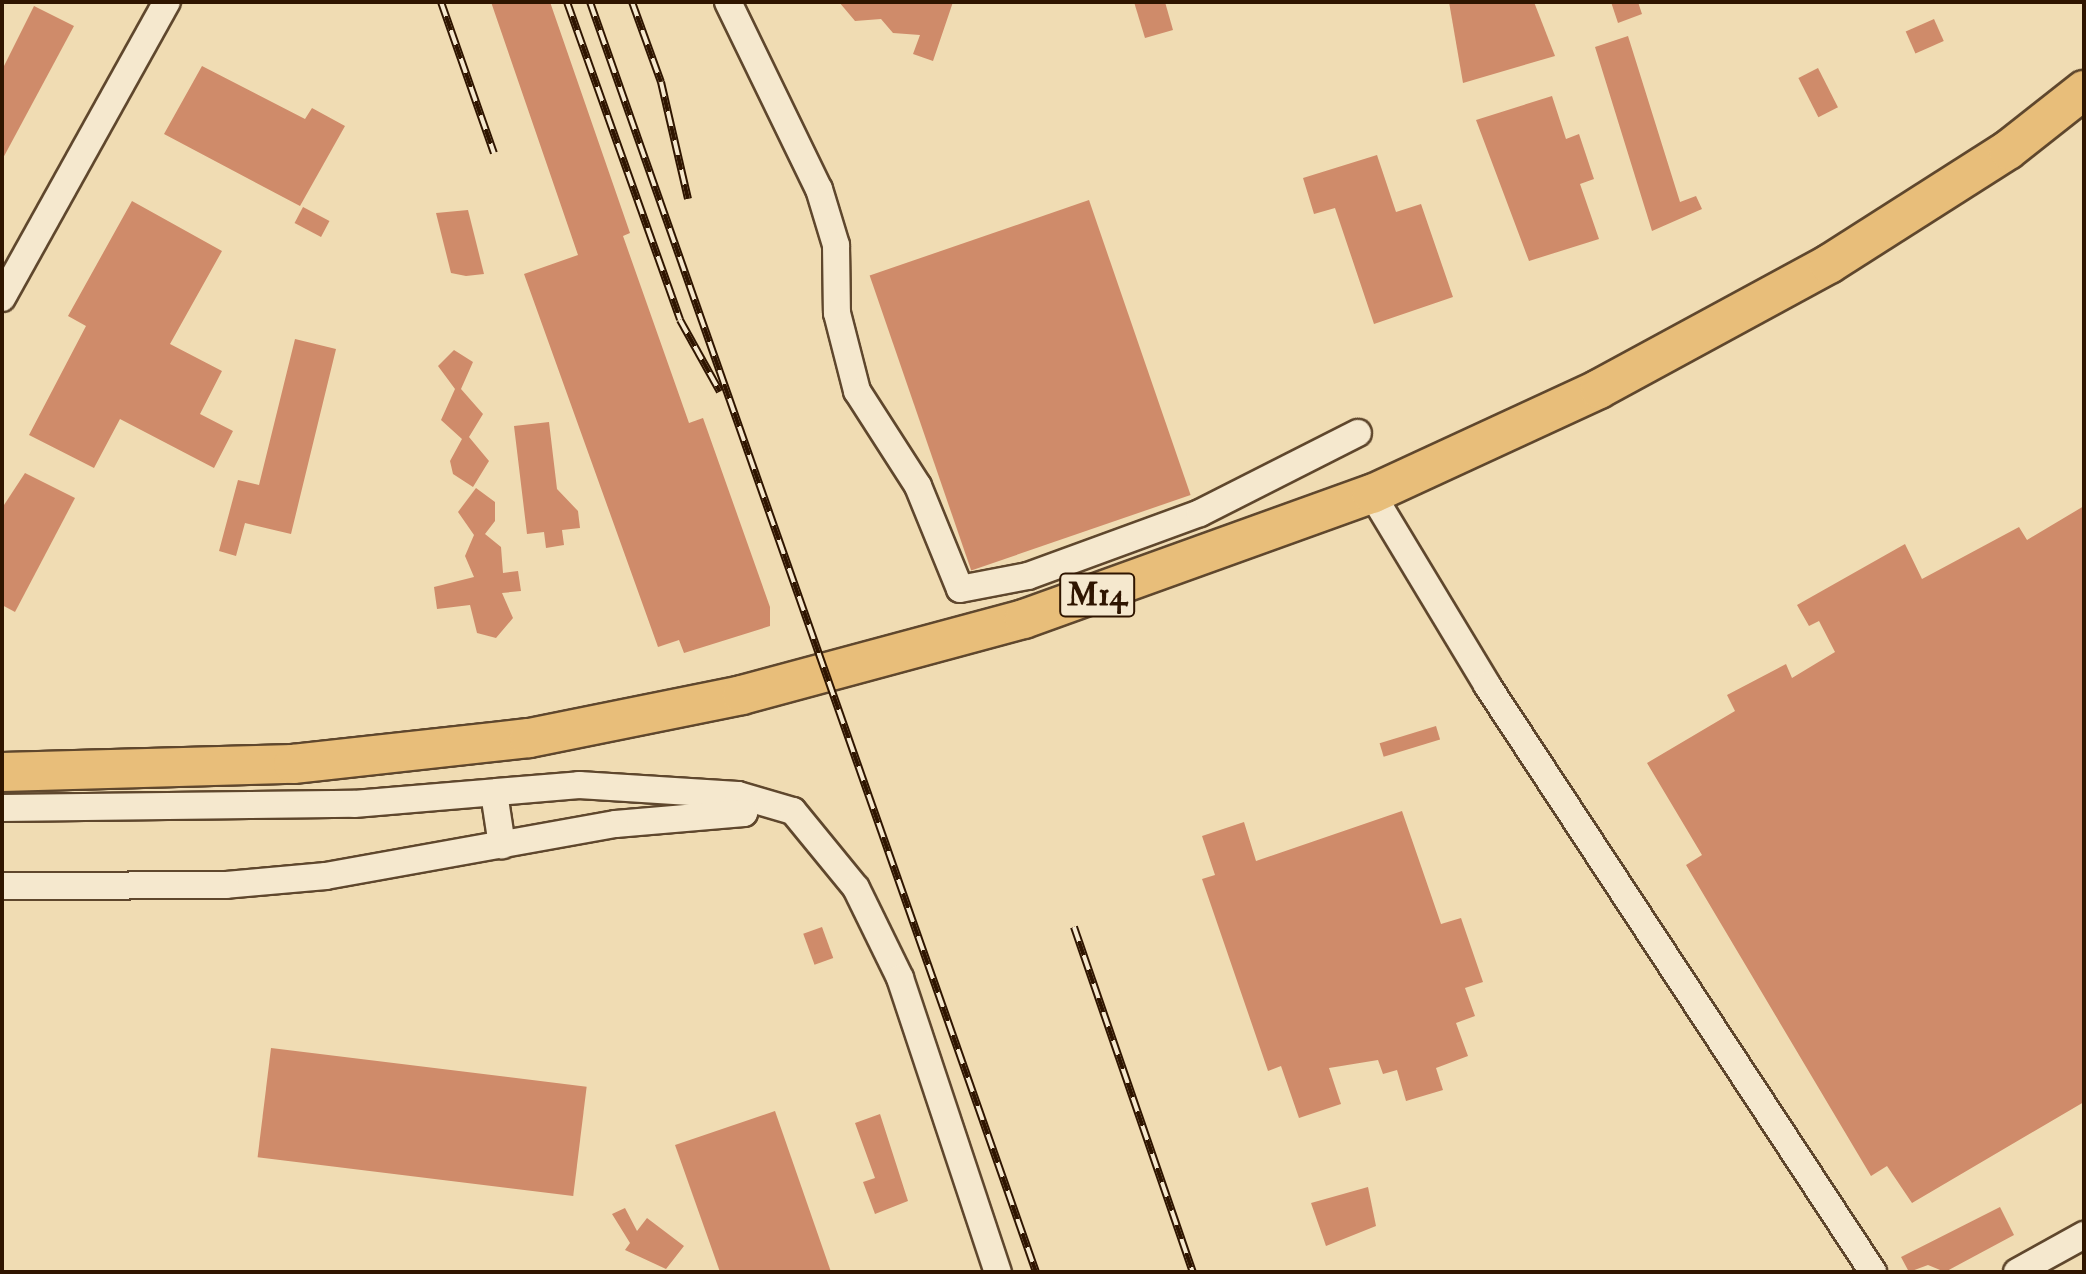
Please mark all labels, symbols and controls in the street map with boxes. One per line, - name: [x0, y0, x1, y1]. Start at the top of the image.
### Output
- road number: M14: [1059, 567, 1135, 623]

